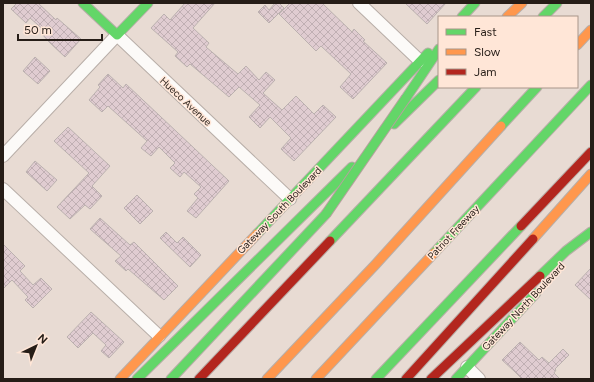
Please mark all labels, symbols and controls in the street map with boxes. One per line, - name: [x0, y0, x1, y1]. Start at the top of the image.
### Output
- scale bar: [18, 16, 102, 42]
- legend: [438, 16, 578, 88]
- text: 50 m: [24, 23, 52, 37]
- text: Fast: [474, 25, 497, 39]
- text: Slow: [474, 45, 501, 59]
- text: Jam: [474, 65, 497, 79]
- street label: Hueco Avenue: [157, 74, 215, 129]
- street label: Gateway South Boulevard: [234, 164, 324, 257]
- street label: Patriot Freeway: [425, 202, 482, 262]
- street label: Gateway North Boulevard: [479, 260, 568, 353]
- north arrow: [16, 326, 56, 366]
- text: N: [35, 331, 50, 347]

